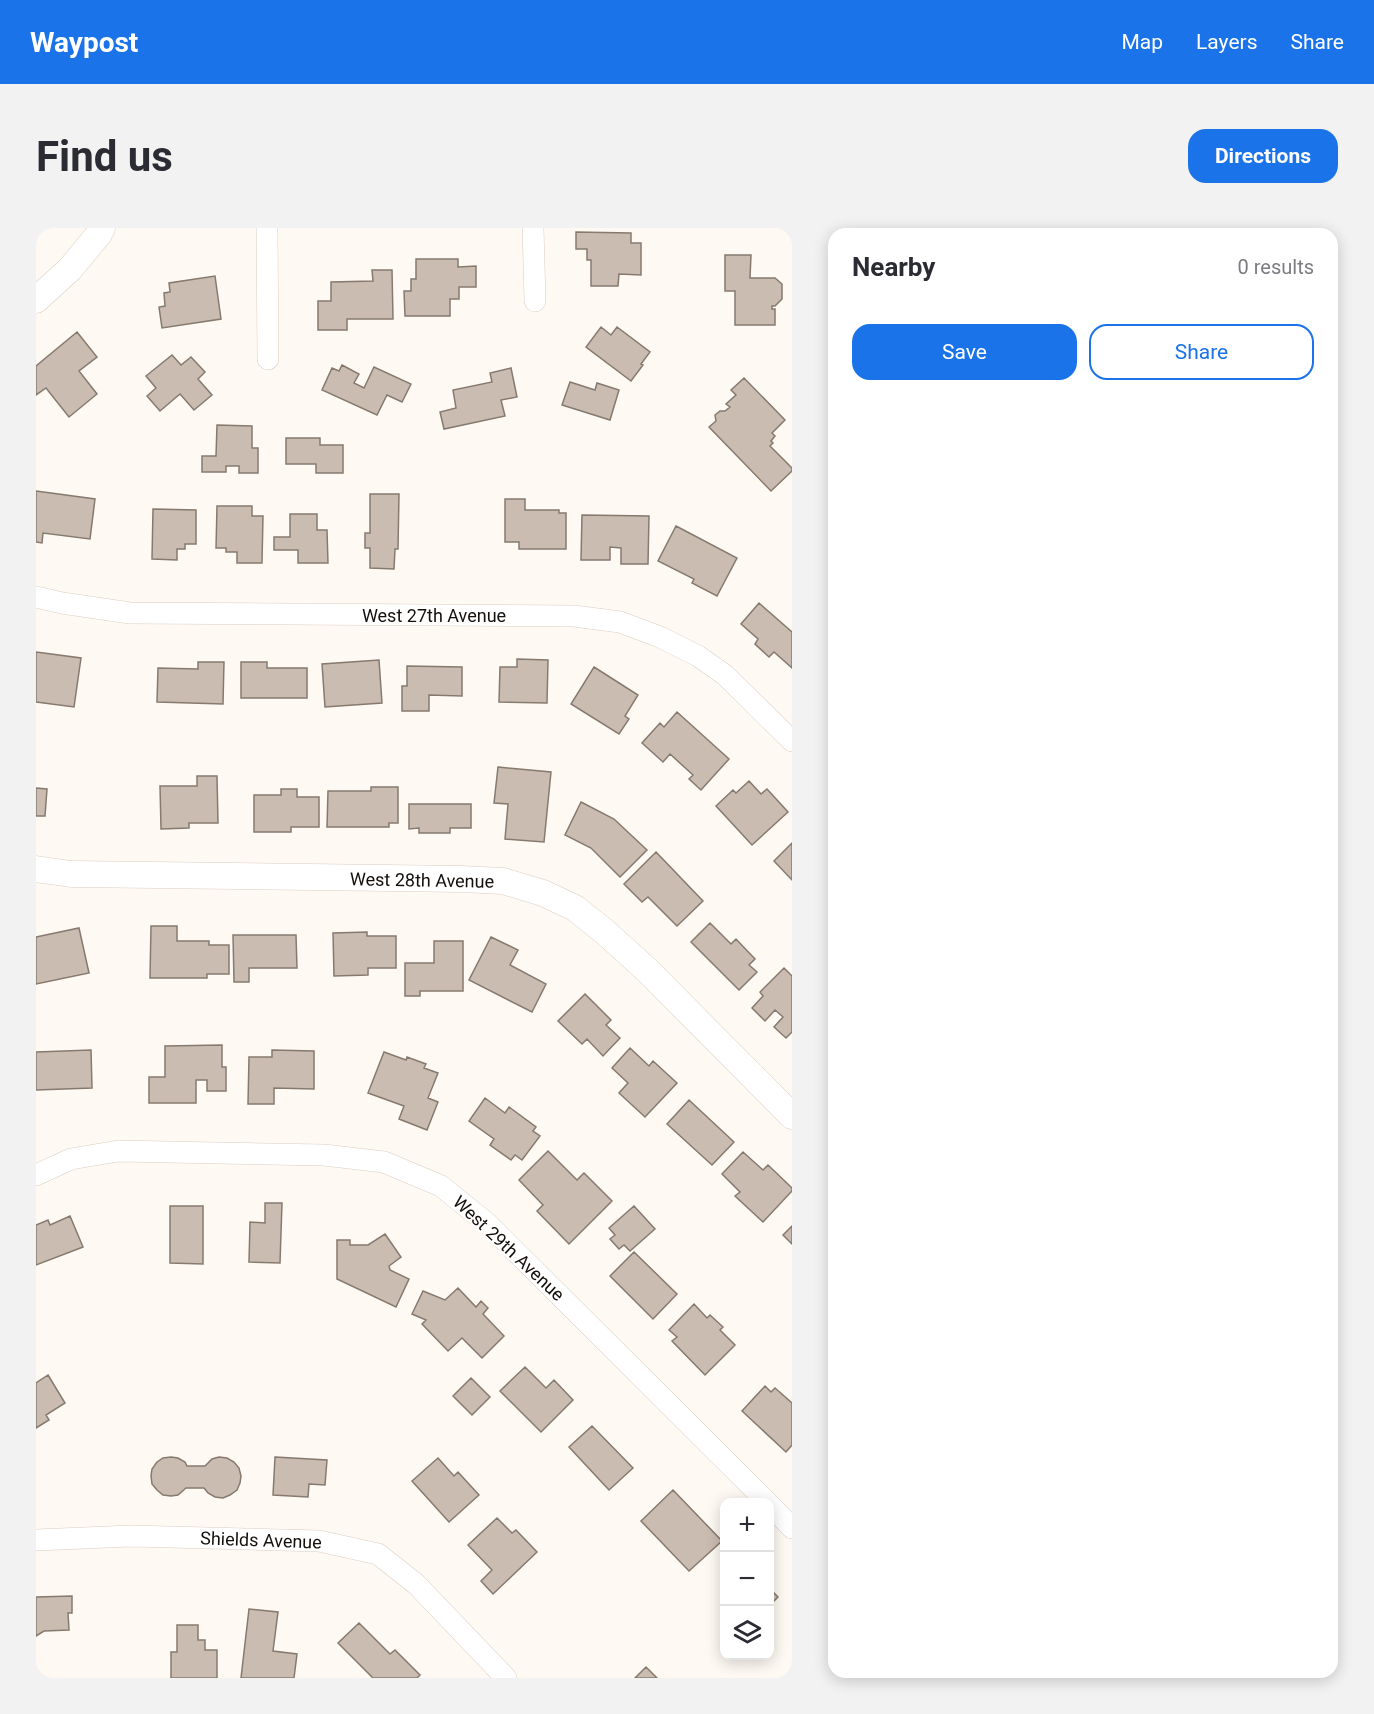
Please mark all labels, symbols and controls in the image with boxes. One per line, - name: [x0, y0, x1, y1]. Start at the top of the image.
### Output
- text: Waypost: [30, 26, 138, 59]
- text: Map: [1121, 30, 1163, 54]
- text: Layers: [1196, 30, 1257, 54]
- text: Share: [1290, 30, 1344, 54]
- button: Directions: [1188, 129, 1338, 183]
- text: Find us: [36, 132, 173, 181]
- text: Nearby: [852, 252, 935, 282]
- text: 0 results: [1238, 255, 1314, 279]
- button: Save: [852, 324, 1077, 380]
- button: Share: [1089, 324, 1314, 380]
- street label: West 27th Avenue: [362, 605, 506, 626]
- street label: West 28th Avenue: [350, 868, 494, 892]
- street label: West 29th Avenue: [449, 1191, 569, 1305]
- map controls: [720, 1498, 774, 1660]
- button: +: [720, 1498, 774, 1552]
- street label: Shields Avenue: [200, 1527, 322, 1553]
- button: −: [720, 1552, 774, 1606]
- button: layers: [720, 1606, 774, 1660]

